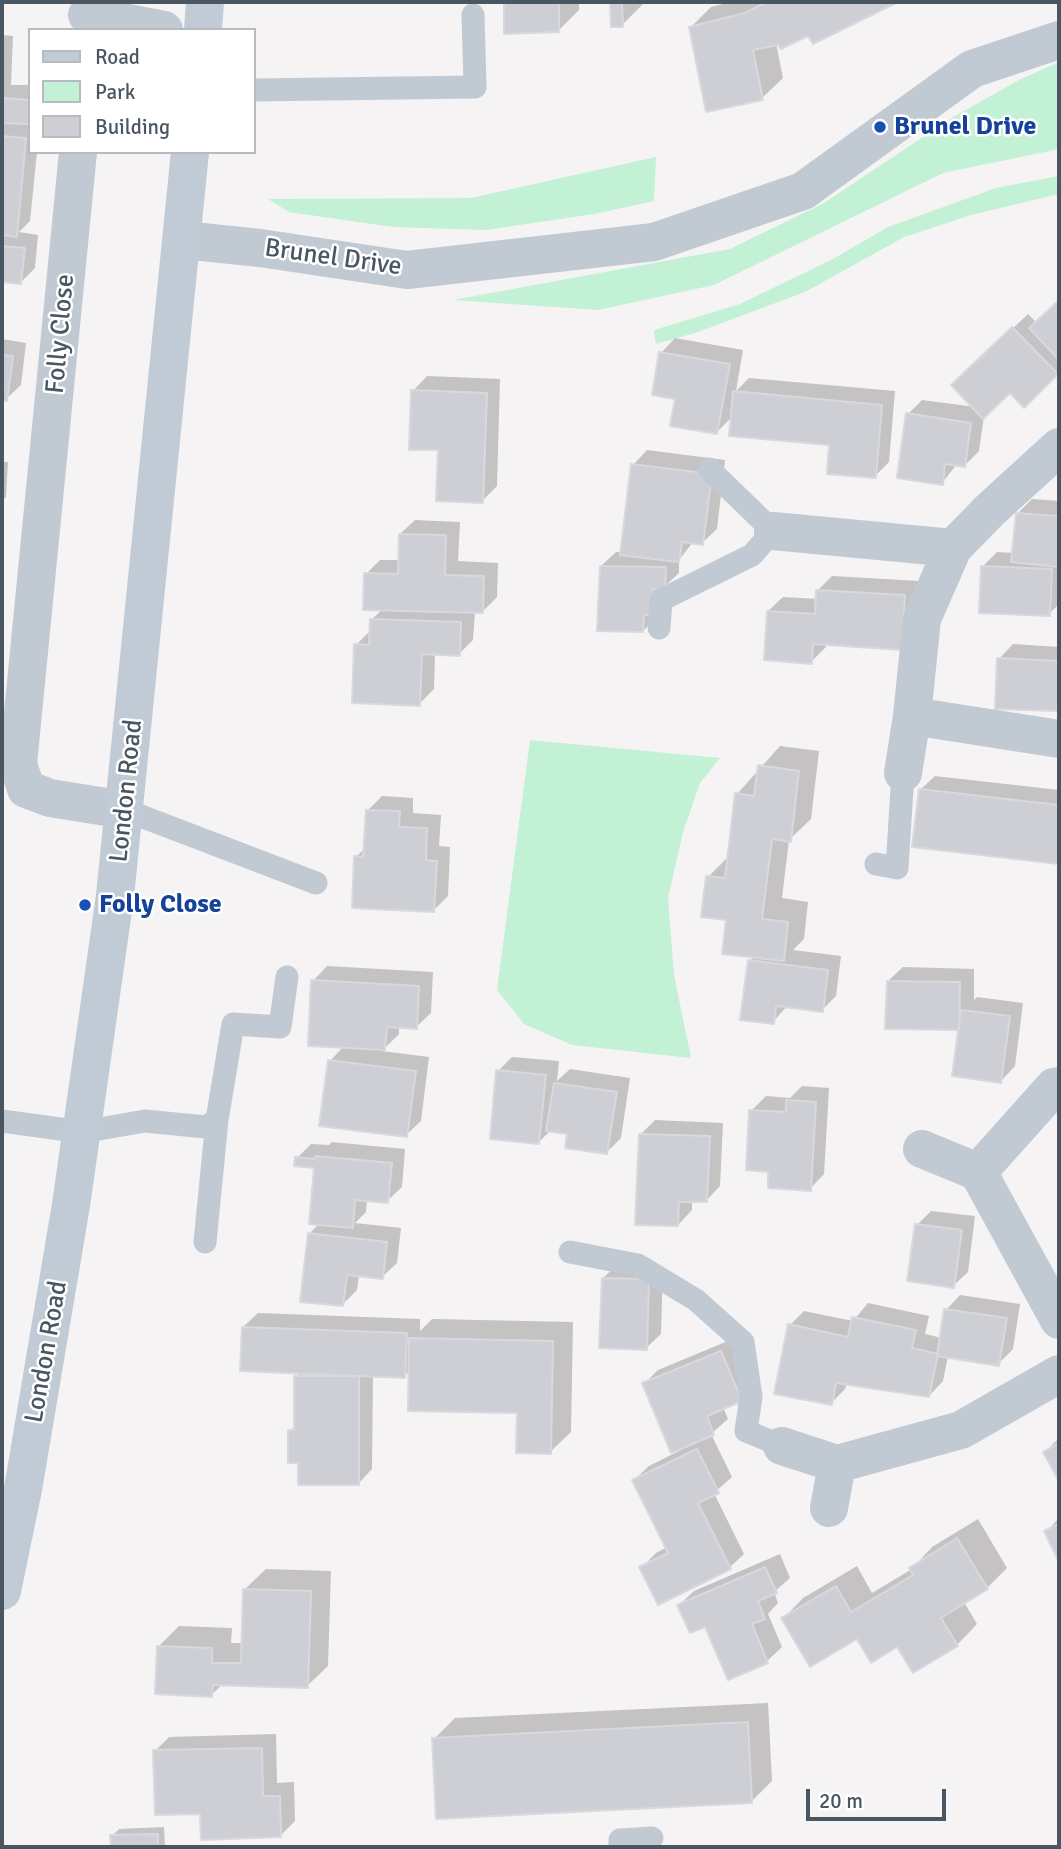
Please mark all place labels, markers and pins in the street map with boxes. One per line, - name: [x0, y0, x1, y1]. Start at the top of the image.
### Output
- place label: Brunel Drive: [894, 111, 1036, 143]
- marker: Brunel Drive: [872, 119, 888, 135]
- place label: Folly Close: [99, 889, 222, 921]
- marker: Folly Close: [77, 897, 93, 913]

